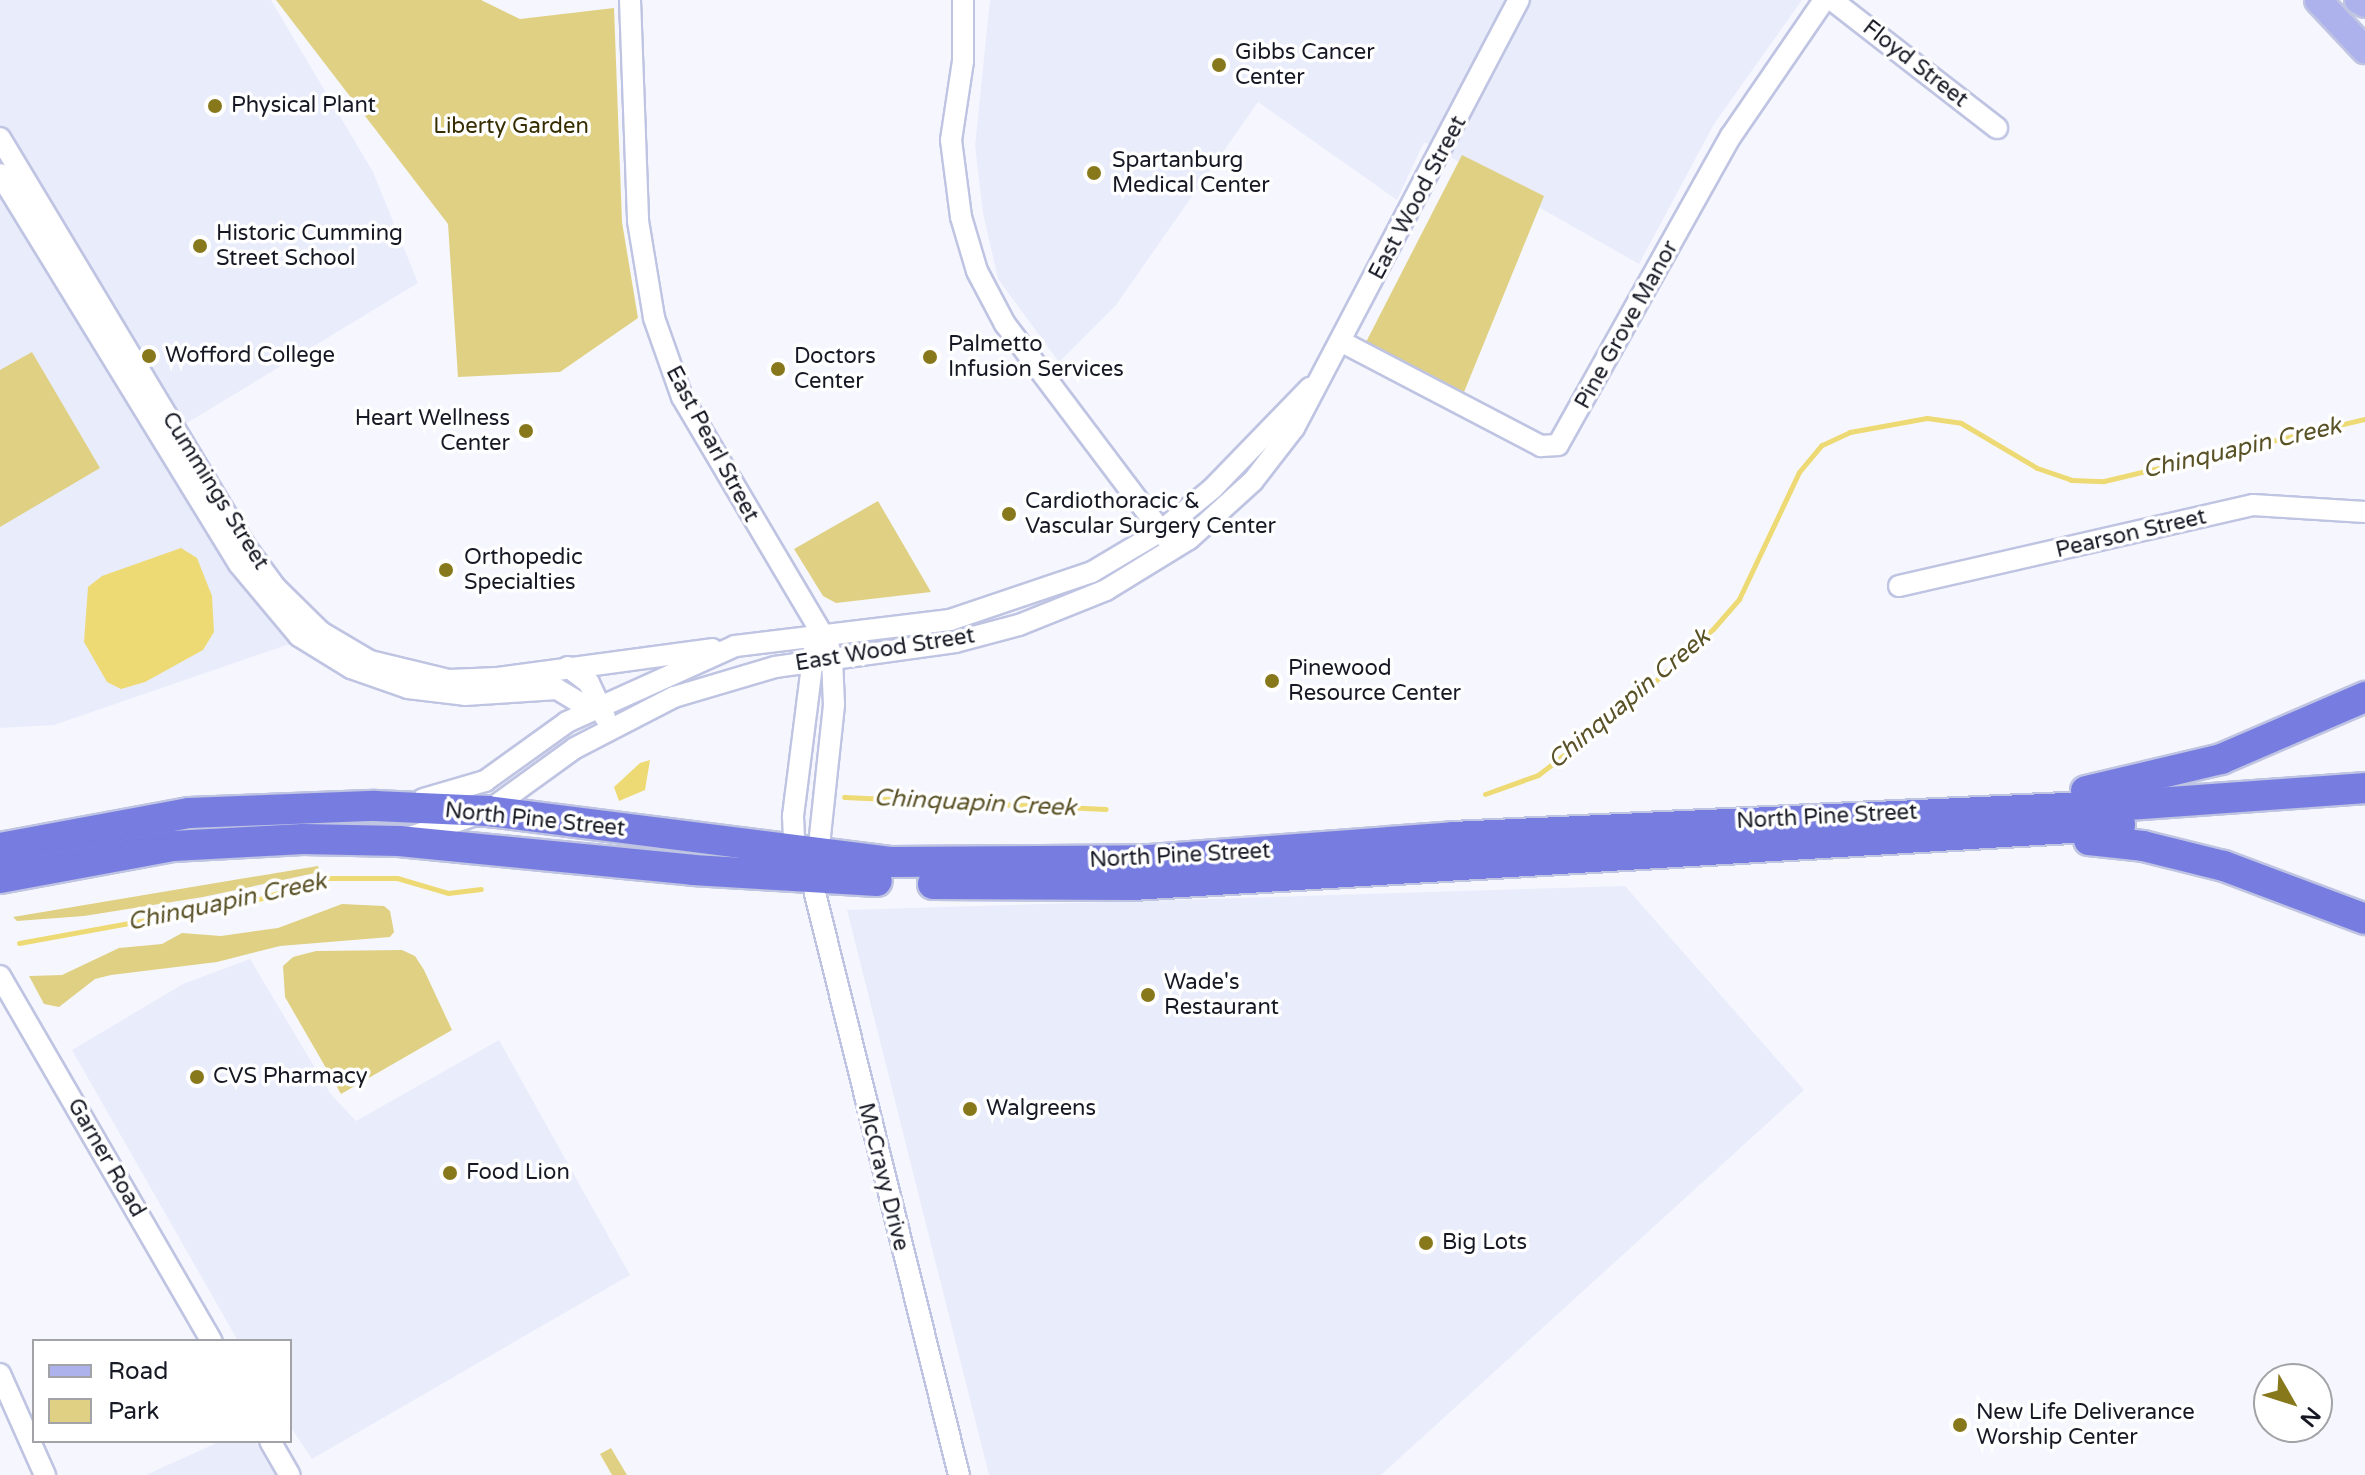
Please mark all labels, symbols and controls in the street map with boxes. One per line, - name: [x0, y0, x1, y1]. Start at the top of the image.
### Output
- street label: Floyd Street: [1857, 15, 1973, 113]
- place label: Gibbs Cancer Center: [1235, 39, 1375, 90]
- marker: Gibbs Cancer Center: [1210, 56, 1228, 74]
- place label: Physical Plant: [231, 93, 376, 119]
- marker: Physical Plant: [206, 97, 224, 115]
- street label: East Wood Street: [1364, 112, 1472, 284]
- park label: Liberty Garden: [433, 114, 589, 140]
- place label: Spartanburg Medical Center: [1112, 147, 1270, 198]
- marker: Spartanburg Medical Center: [1083, 162, 1105, 184]
- place label: Historic Cumming Street School: [216, 220, 403, 272]
- street label: Pine Grove Manor: [1570, 236, 1684, 414]
- marker: Historic Cumming Street School: [191, 237, 209, 255]
- place label: Palmetto Infusion Services: [948, 331, 1124, 382]
- place label: Wofford College: [165, 343, 335, 369]
- place label: Doctors Center: [794, 343, 876, 394]
- marker: Palmetto Infusion Services: [919, 346, 941, 368]
- marker: Wofford College: [140, 347, 158, 365]
- marker: Doctors Center: [769, 360, 787, 378]
- street label: East Pearl Street: [660, 362, 764, 526]
- place label: Heart Wellness Center: [355, 405, 510, 456]
- street label: Cummings Street: [156, 407, 274, 575]
- water label: Chinquapin Creek: [2140, 411, 2344, 485]
- marker: Heart Wellness Center: [517, 422, 535, 440]
- place label: Cardiothoracic & Vascular Surgery Center: [1025, 488, 1276, 540]
- street label: Pearson Street: [2053, 504, 2209, 564]
- marker: Cardiothoracic & Vascular Surgery Center: [1000, 505, 1018, 523]
- place label: Orthopedic Specialties: [464, 544, 583, 596]
- marker: Orthopedic Specialties: [435, 559, 457, 581]
- street label: East Wood Street: [793, 623, 977, 677]
- water label: Chinquapin Creek: [1542, 623, 1716, 775]
- place label: Pinewood Resource Center: [1288, 655, 1461, 706]
- marker: Pinewood Resource Center: [1263, 672, 1281, 690]
- water label: Chinquapin Creek: [873, 783, 1077, 823]
- street label: North Pine Street: [444, 797, 626, 843]
- street label: North Pine Street: [1736, 799, 1918, 835]
- street label: North Pine Street: [1089, 838, 1271, 874]
- water label: Chinquapin Creek: [125, 867, 329, 937]
- place label: Wade's Restaurant: [1164, 969, 1279, 1020]
- marker: Wade's Restaurant: [1139, 986, 1157, 1004]
- place label: CVS Pharmacy: [213, 1064, 368, 1090]
- marker: CVS Pharmacy: [188, 1068, 206, 1086]
- street label: Garner Road: [61, 1094, 151, 1222]
- place label: Walgreens: [986, 1096, 1096, 1122]
- street label: McCravy Drive: [852, 1100, 914, 1254]
- marker: Walgreens: [961, 1100, 979, 1118]
- place label: Food Lion: [466, 1160, 570, 1186]
- marker: Food Lion: [441, 1164, 459, 1182]
- place label: Big Lots: [1442, 1230, 1527, 1256]
- marker: Big Lots: [1417, 1234, 1435, 1252]
- legend: [32, 1339, 292, 1443]
- text: Road: [108, 1357, 168, 1386]
- north arrow: [2253, 1363, 2333, 1443]
- text: Park: [108, 1397, 159, 1426]
- place label: New Life Deliverance Worship Center: [1976, 1399, 2195, 1450]
- text: N: [2294, 1402, 2326, 1432]
- marker: New Life Deliverance Worship Center: [1951, 1416, 1969, 1434]

